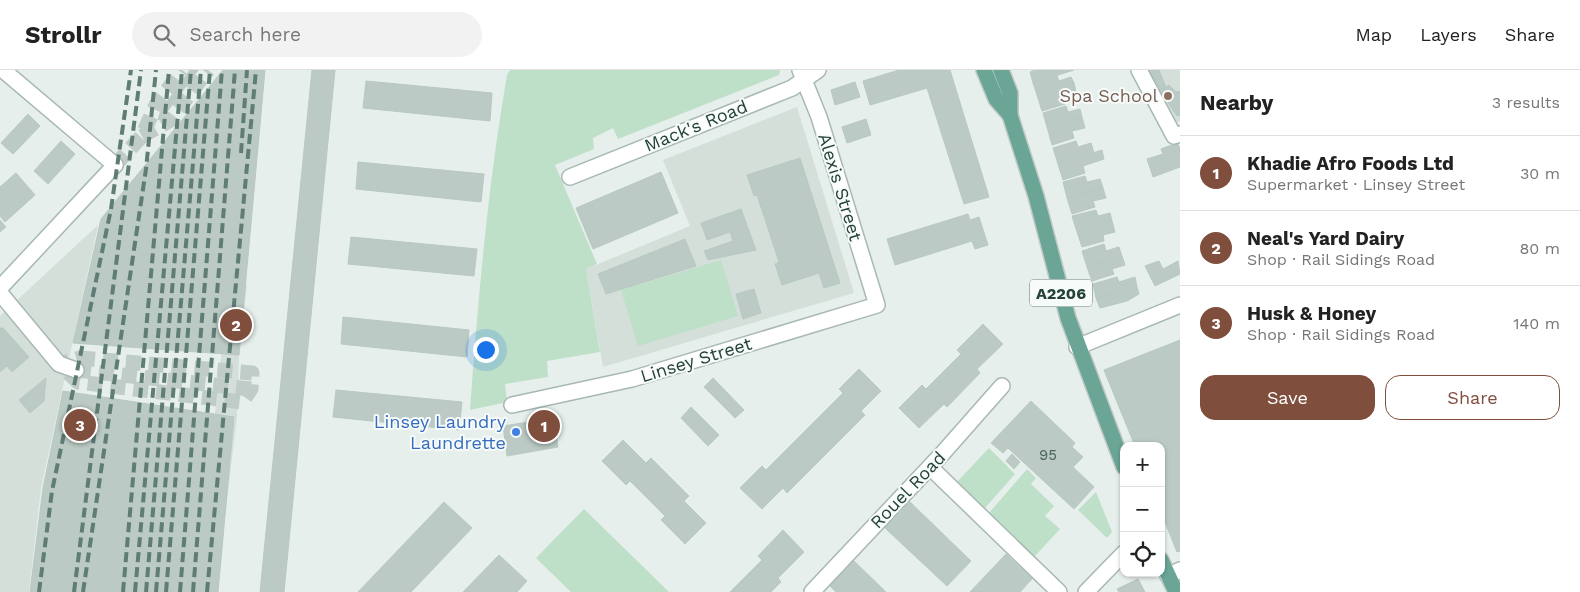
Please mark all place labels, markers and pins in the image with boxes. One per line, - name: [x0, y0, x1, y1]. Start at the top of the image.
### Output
- place label: Spa School: [1059, 85, 1158, 106]
- marker: Spa School: [1162, 90, 1174, 102]
- pin: 2: [220, 306, 252, 344]
- pin: 3: [64, 406, 96, 444]
- pin: 1: [528, 407, 560, 445]
- place label: Linsey Laundry Laundrette: [374, 411, 507, 453]
- marker: Linsey Laundry Laundrette: [510, 426, 522, 438]

